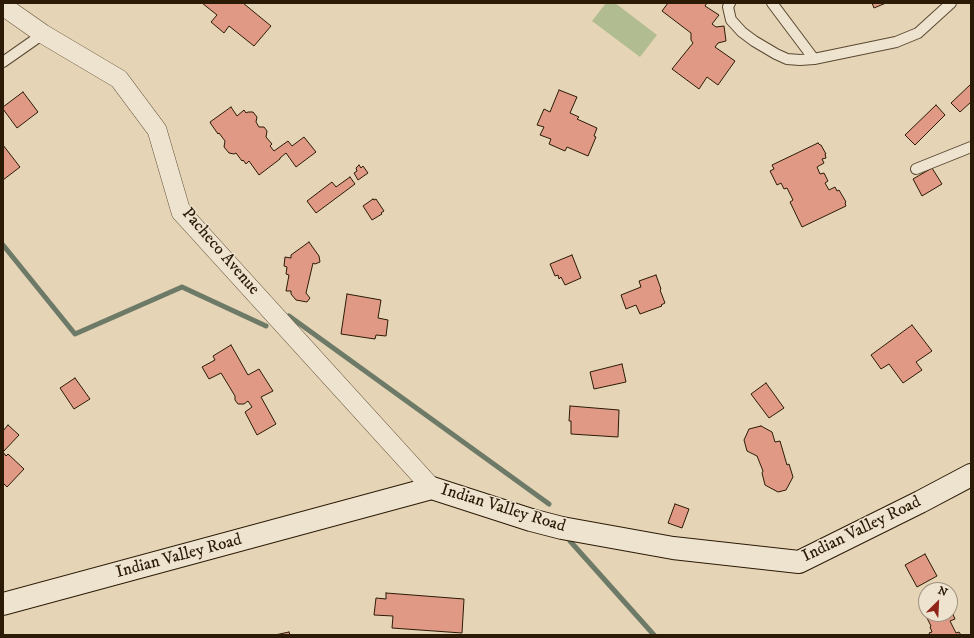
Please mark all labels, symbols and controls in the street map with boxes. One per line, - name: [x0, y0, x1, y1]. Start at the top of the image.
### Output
- street label: Pacheco Avenue: [177, 204, 263, 300]
- street label: Indian Valley Road: [438, 480, 568, 538]
- street label: Indian Valley Road: [799, 492, 925, 568]
- street label: Indian Valley Road: [114, 530, 244, 584]
- north arrow: [918, 582, 958, 622]
- text: N: [936, 584, 949, 600]

